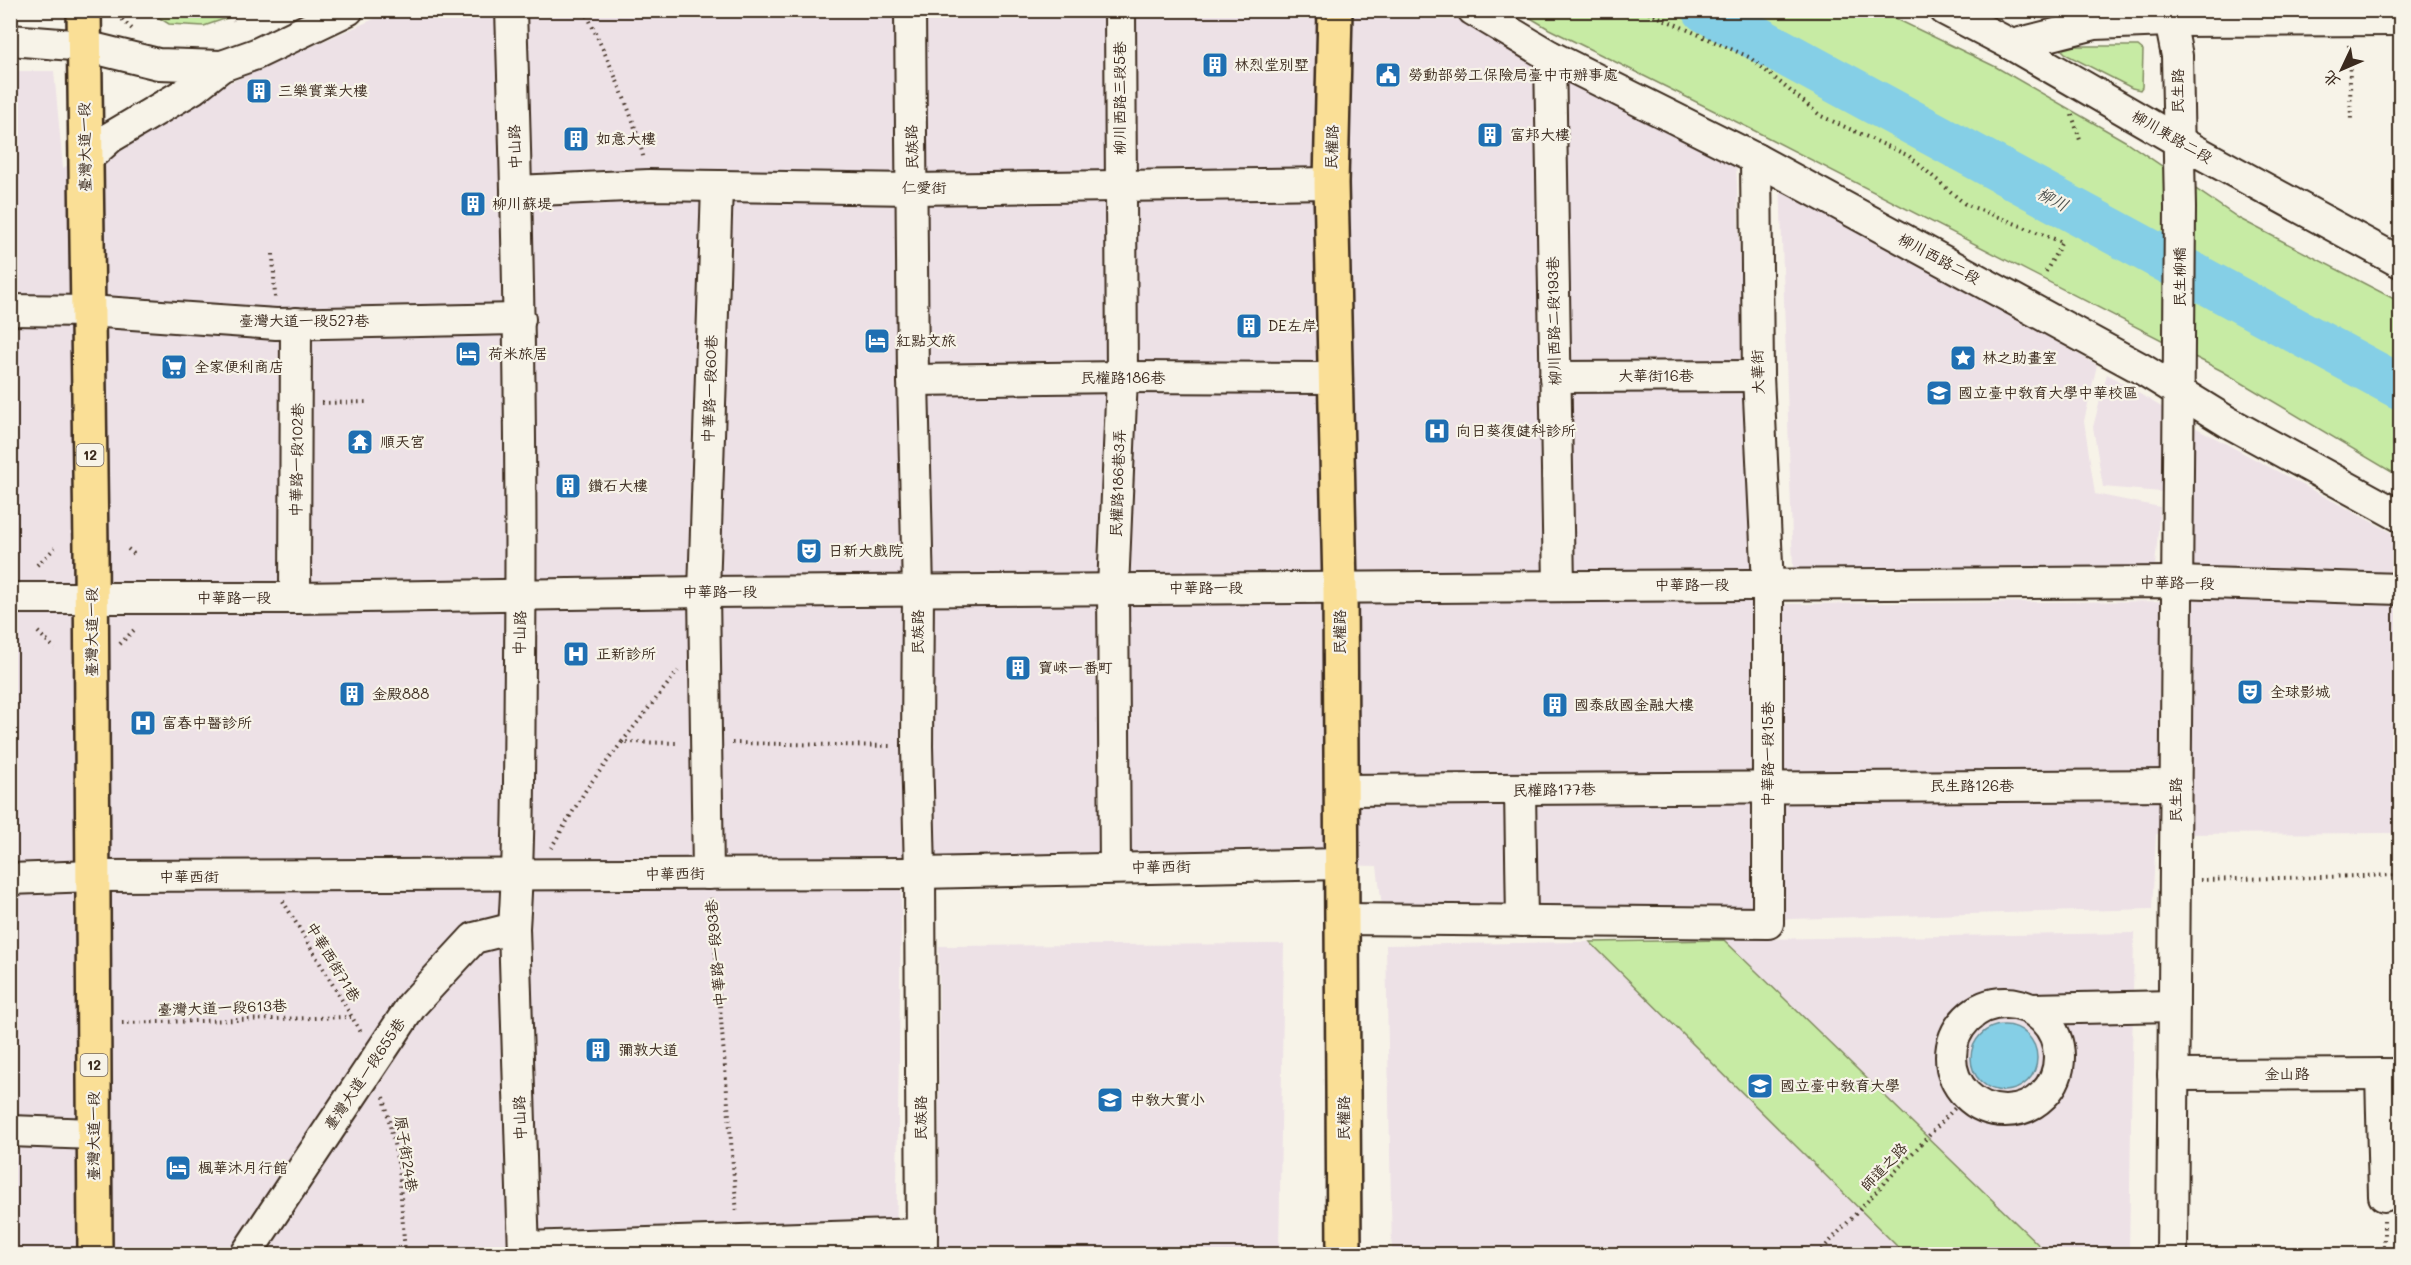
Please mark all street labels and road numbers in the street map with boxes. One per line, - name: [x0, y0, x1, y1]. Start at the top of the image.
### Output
- street label: 柳川西路三段5巷: [1109, 41, 1129, 155]
- street label: 民生路: [2167, 68, 2187, 114]
- street label: 臺灣大道一段: [73, 102, 95, 192]
- street label: 柳川東路二段: [2129, 105, 2216, 167]
- street label: 中山路: [503, 124, 525, 170]
- street label: 民族路: [901, 124, 921, 170]
- street label: 民權路: [1320, 124, 1342, 170]
- street label: 仁愛街: [901, 177, 947, 197]
- street label: 柳川西路二段: [1895, 228, 1984, 288]
- street label: 民生柳橋: [2169, 247, 2189, 307]
- street label: 柳川西路二段193巷: [1542, 256, 1564, 386]
- street label: 臺灣大道一段527巷: [239, 310, 369, 330]
- street label: 中華路一段60巷: [697, 334, 721, 443]
- street label: 大華街: [1746, 349, 1768, 395]
- street label: 大華街16巷: [1618, 365, 1694, 385]
- street label: 民權路186巷: [1081, 367, 1165, 387]
- street label: 中華路一段102巷: [285, 403, 307, 517]
- street label: 民權路186巷3弄: [1105, 428, 1129, 538]
- road number: 12: [76, 444, 104, 466]
- street label: 中華路一段: [2139, 571, 2215, 593]
- street label: 中華路一段: [1654, 574, 1730, 594]
- street label: 中華路一段: [1168, 577, 1244, 597]
- street label: 中華路一段: [682, 581, 758, 601]
- street label: 臺灣大道一段: [81, 587, 101, 677]
- street label: 中華路一段: [196, 587, 272, 607]
- street label: 民族路: [907, 609, 927, 655]
- street label: 民權路: [1329, 609, 1349, 655]
- street label: 中山路: [509, 610, 529, 656]
- street label: 中華路一段15巷: [1757, 701, 1777, 807]
- street label: 民生路126巷: [1930, 775, 2014, 795]
- street label: 民生路: [2165, 777, 2185, 823]
- street label: 民權路177巷: [1512, 778, 1596, 800]
- street label: 中華西街: [1131, 855, 1191, 877]
- street label: 中華西街: [645, 862, 705, 884]
- street label: 中華西街: [159, 866, 219, 886]
- street label: 中華路一段93巷: [700, 899, 730, 1008]
- street label: 中華西街71巷: [302, 918, 366, 1005]
- street label: 臺灣大道一段613巷: [157, 995, 287, 1019]
- street label: 臺灣大道一段655巷: [319, 1013, 409, 1134]
- road number: 12: [80, 1054, 107, 1076]
- street label: 金山路: [2264, 1063, 2310, 1083]
- street label: 臺灣大道一段: [83, 1091, 103, 1181]
- street label: 中山路: [508, 1095, 530, 1141]
- street label: 民族路: [910, 1095, 930, 1141]
- street label: 民權路: [1333, 1095, 1353, 1141]
- street label: 原子街24巷: [391, 1114, 423, 1194]
- street label: 師道之路: [1855, 1138, 1911, 1195]

